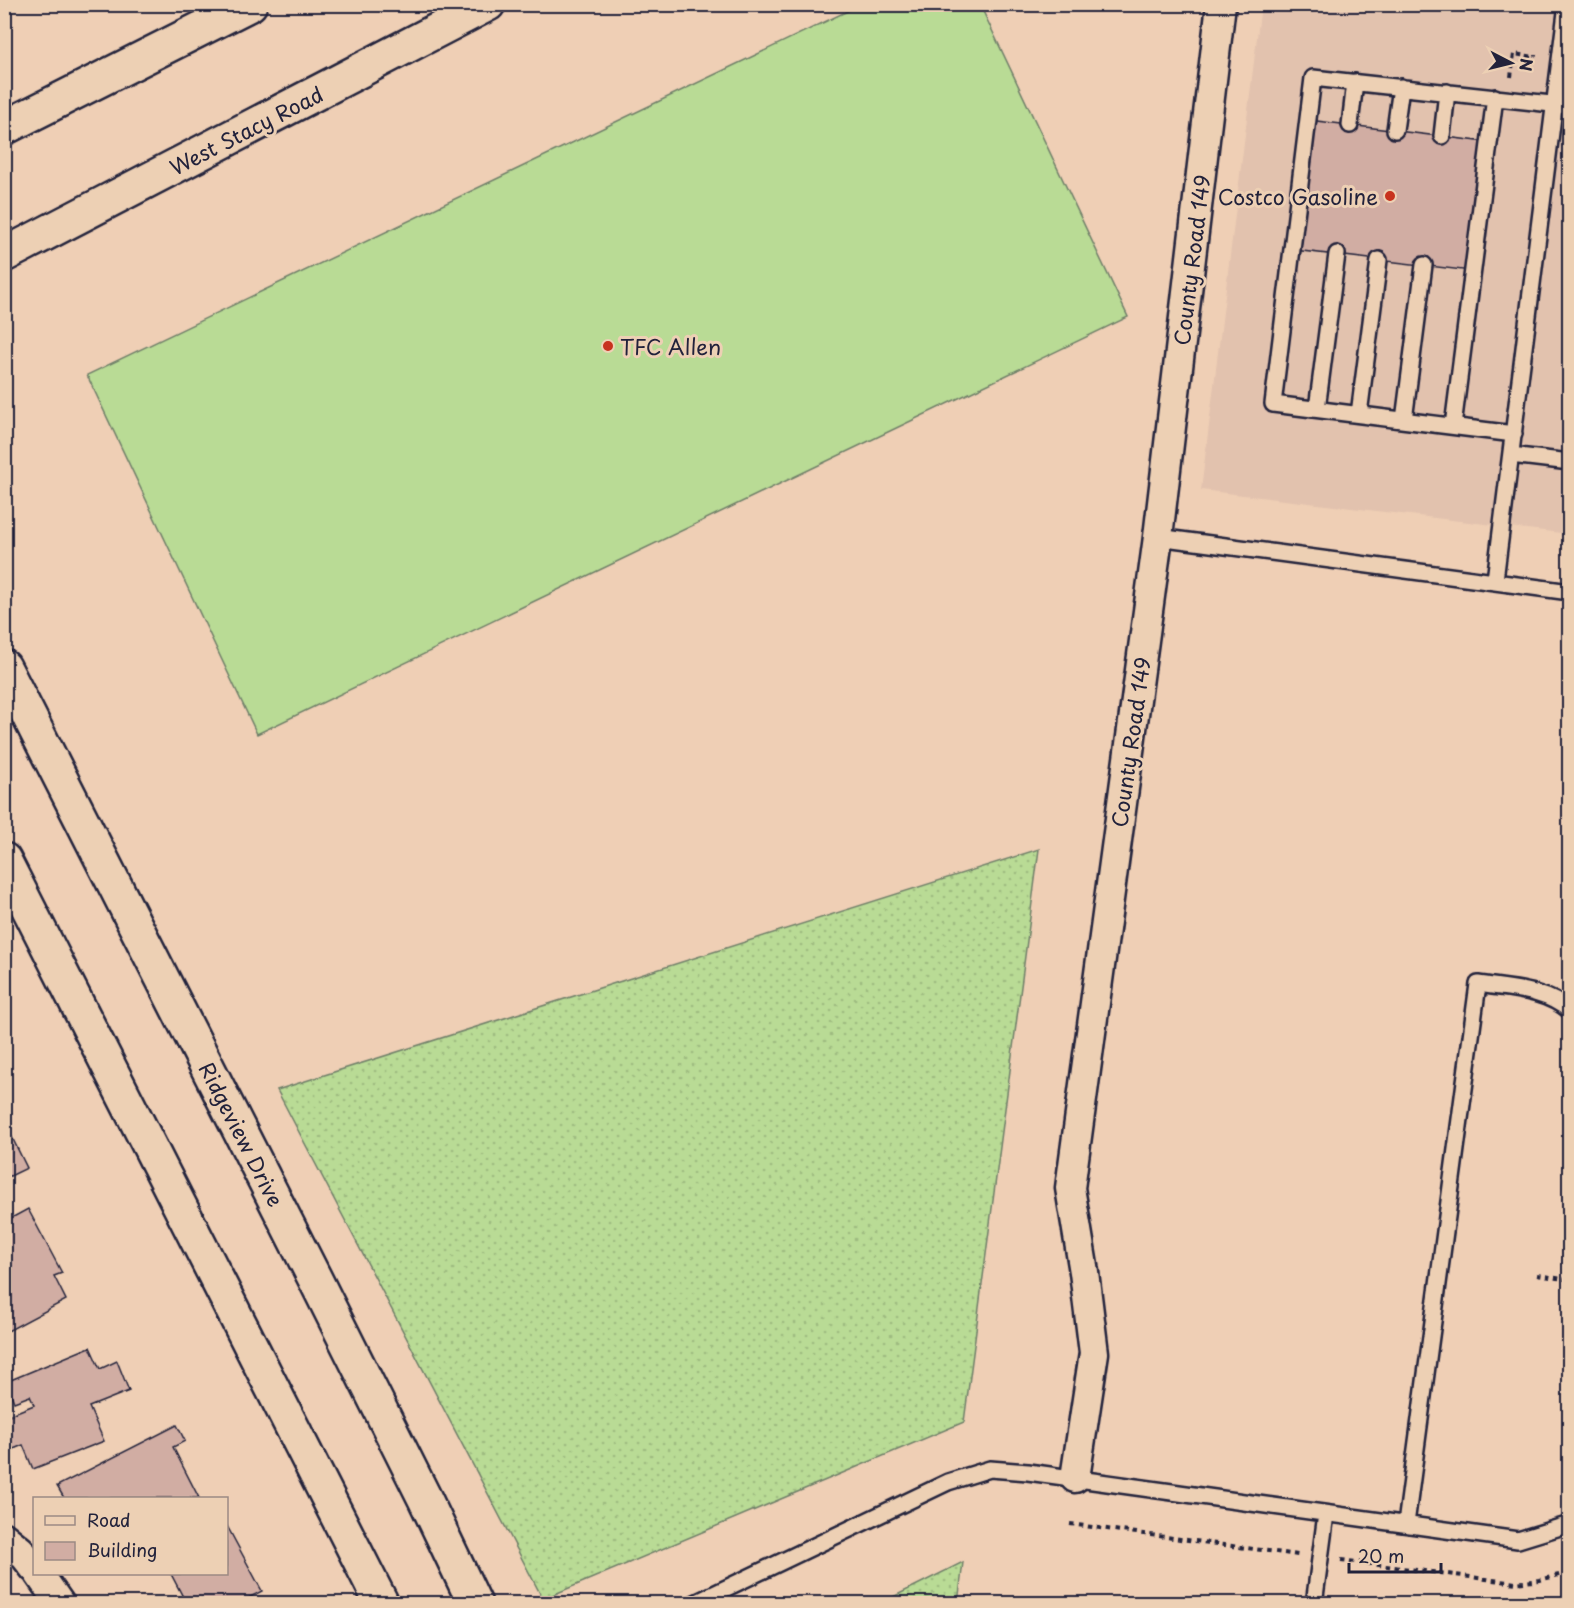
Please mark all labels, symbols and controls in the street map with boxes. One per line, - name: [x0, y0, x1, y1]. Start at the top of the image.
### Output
- north arrow: [1481, 33, 1541, 93]
- text: N: [1514, 57, 1540, 73]
- street label: West Stacy Road: [164, 77, 328, 183]
- street label: County Road 149: [1165, 173, 1217, 347]
- place label: Costco Gasoline: [1218, 180, 1378, 212]
- marker: Costco Gasoline: [1383, 189, 1397, 203]
- place label: TFC Allen: [620, 330, 721, 362]
- marker: TFC Allen: [601, 339, 615, 353]
- street label: County Road 149: [1102, 655, 1158, 829]
- street label: Ridgeview Drive: [192, 1056, 292, 1212]
- legend: [33, 1497, 228, 1575]
- text: Road: [87, 1506, 131, 1533]
- text: Building: [87, 1536, 157, 1563]
- scale bar: [1349, 1536, 1440, 1574]
- text: 20 m: [1358, 1542, 1404, 1569]

